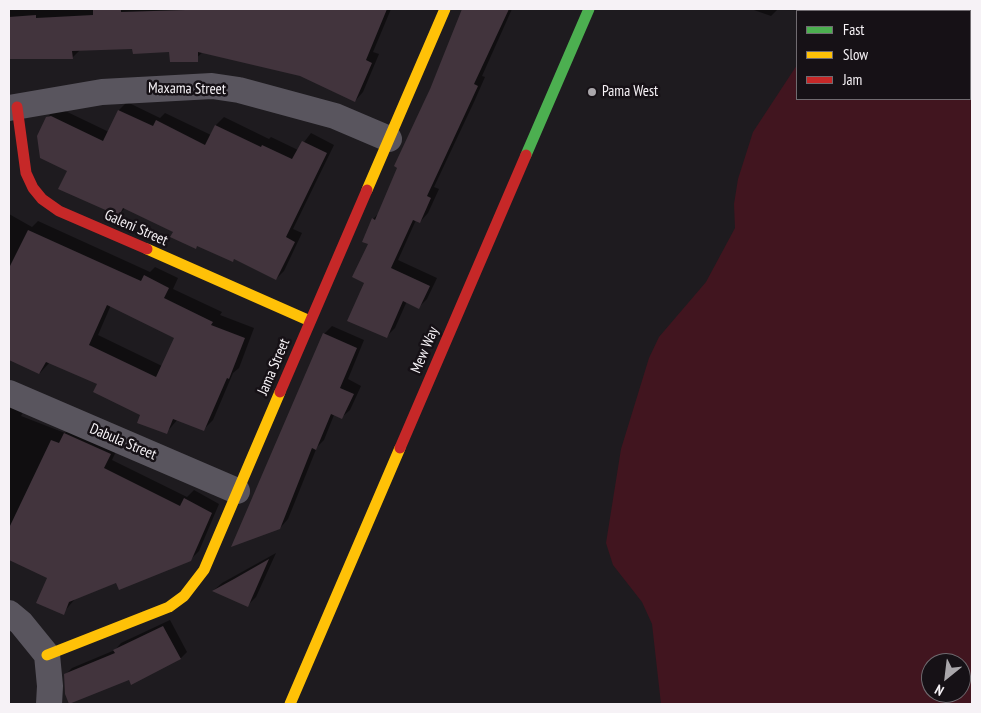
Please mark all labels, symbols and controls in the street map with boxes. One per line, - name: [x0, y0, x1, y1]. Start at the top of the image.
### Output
- legend: [796, 10, 971, 100]
- text: Fast: [843, 20, 864, 39]
- text: Slow: [843, 45, 868, 64]
- text: Jam: [843, 70, 862, 89]
- street label: Maxama Street: [148, 79, 226, 99]
- place label: Pama West: [602, 83, 658, 101]
- marker: Pama West: [586, 86, 598, 98]
- street label: Galeni Street: [102, 206, 170, 250]
- street label: Mew Way: [407, 324, 443, 376]
- street label: Jama Street: [254, 336, 294, 398]
- street label: Dabula Street: [87, 420, 159, 464]
- north arrow: [921, 653, 971, 703]
- text: N: [932, 681, 947, 700]

